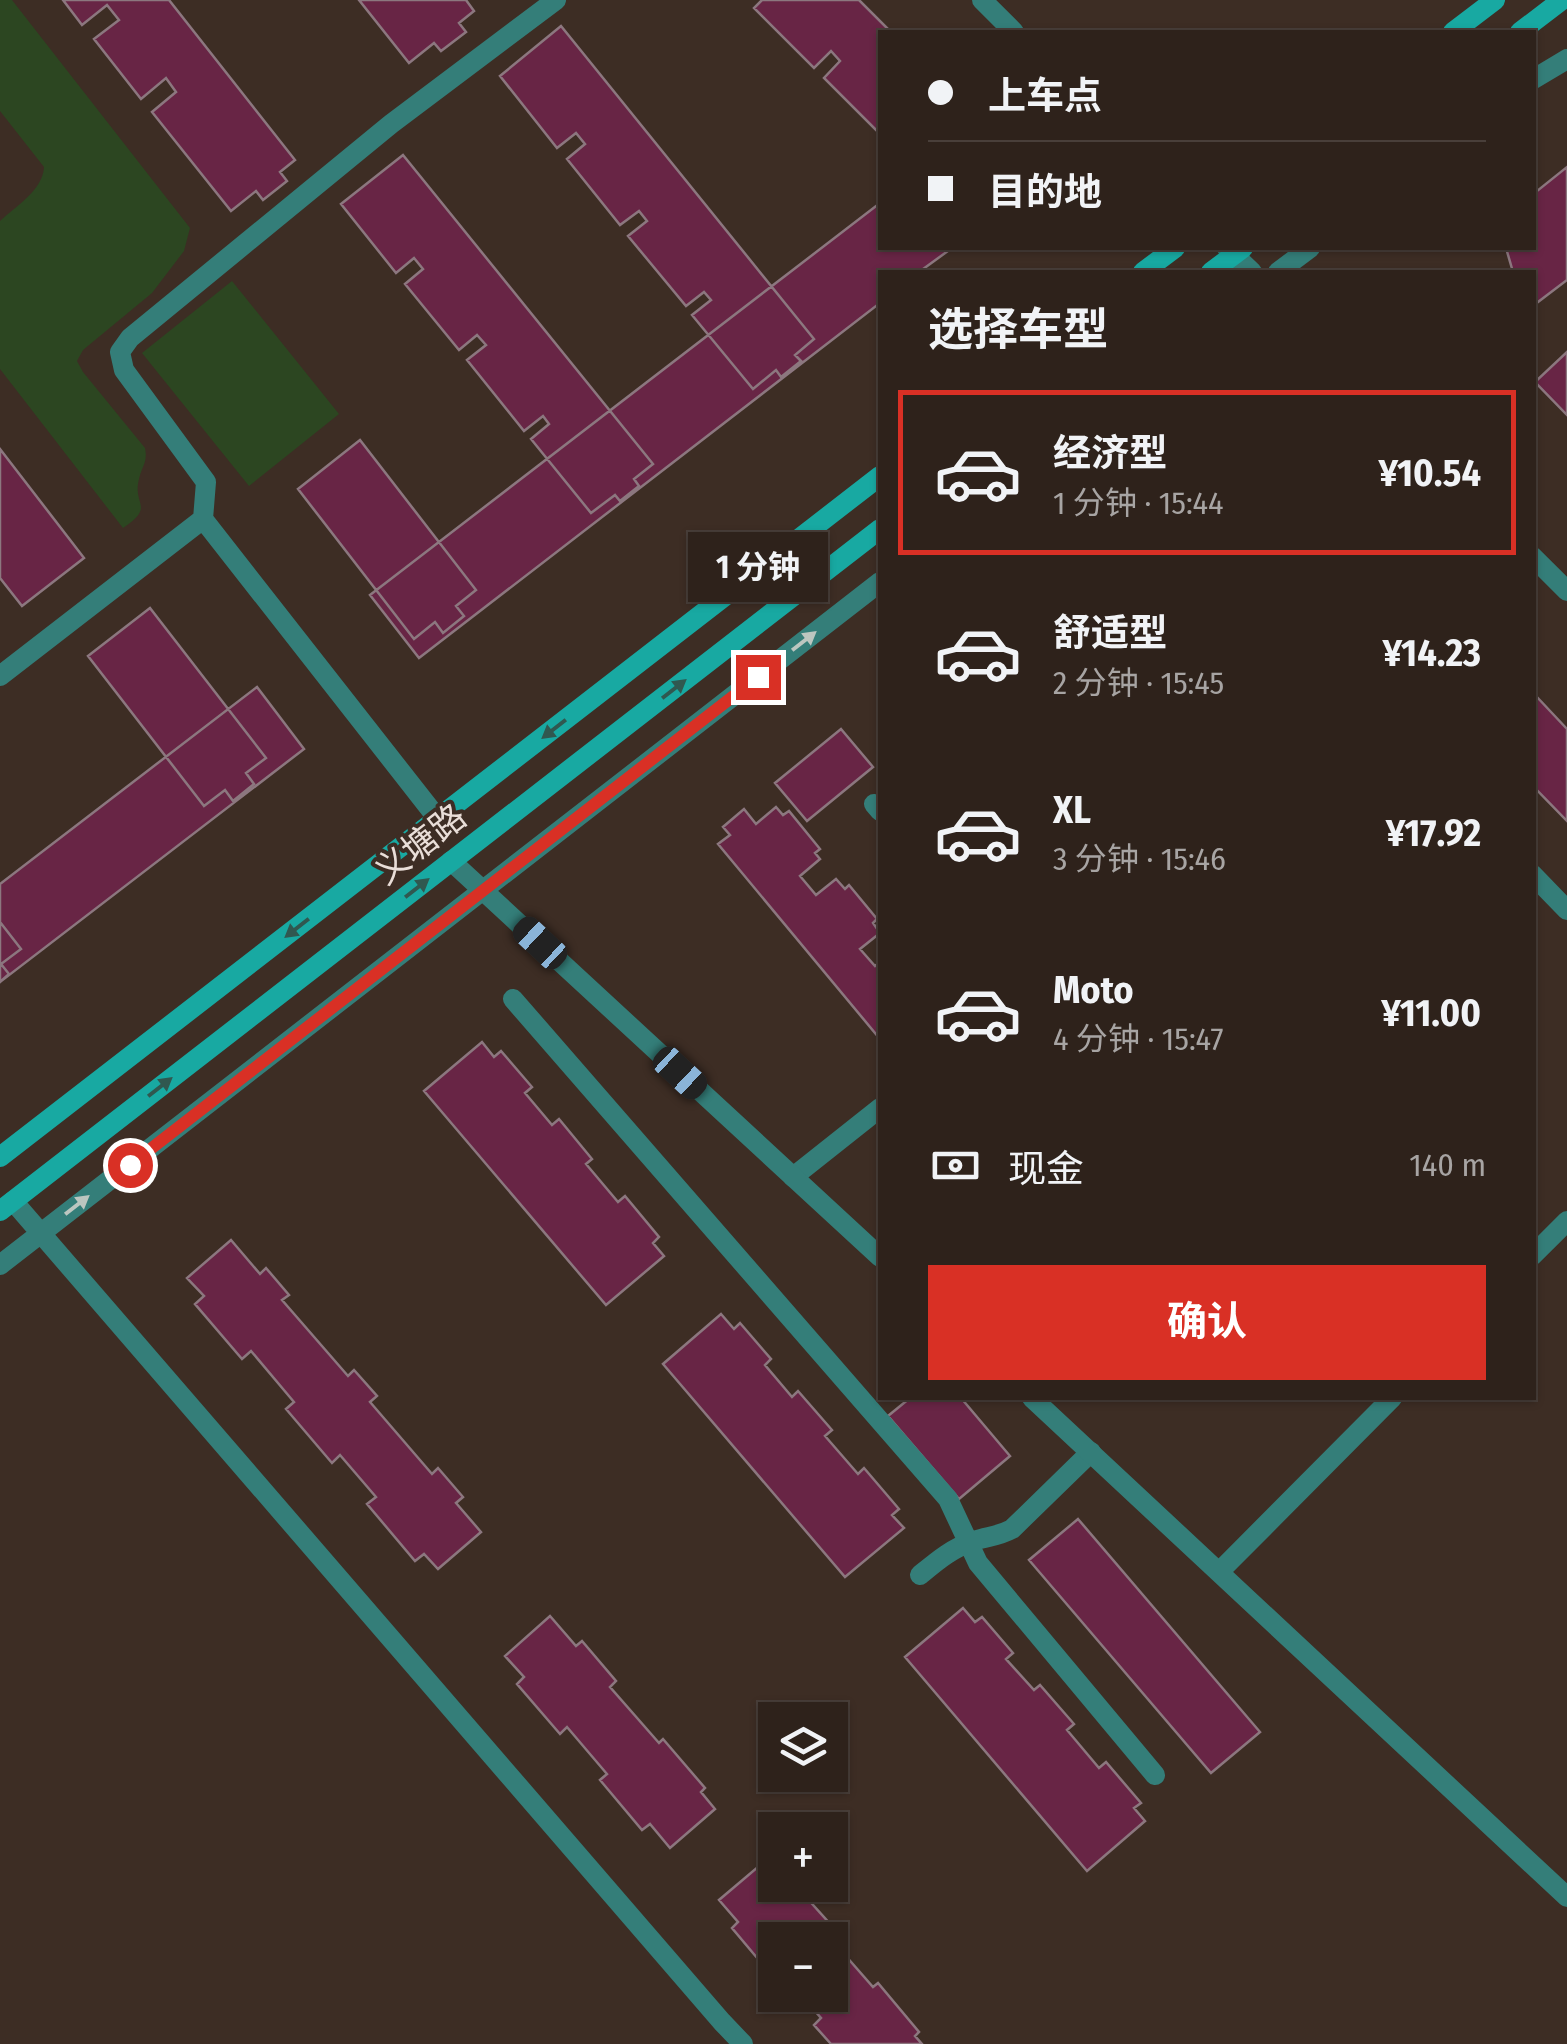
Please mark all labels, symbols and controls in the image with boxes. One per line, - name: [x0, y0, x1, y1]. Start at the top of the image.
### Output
- text: 上车点: [988, 73, 1102, 119]
- text: 目的地: [988, 169, 1102, 215]
- text: 选择车型: [928, 303, 1108, 357]
- icon: car: [933, 428, 1023, 518]
- text: 经济型: [1053, 430, 1167, 476]
- text: ¥10.54: [1378, 450, 1481, 496]
- text: 1 分钟 · 15:44: [1053, 484, 1224, 522]
- callout: 1 分钟: [688, 532, 828, 602]
- text: 1 分钟: [716, 548, 800, 586]
- icon: car: [933, 608, 1023, 698]
- text: 舒适型: [1053, 610, 1167, 656]
- text: ¥14.23: [1383, 630, 1481, 676]
- one-way arrow: [791, 631, 817, 652]
- route end: [736, 655, 781, 700]
- text: 2 分钟 · 15:45: [1053, 664, 1224, 702]
- one-way arrow: [661, 679, 687, 699]
- one-way arrow: [541, 718, 567, 739]
- text: XL: [1053, 787, 1091, 833]
- icon: car: [933, 788, 1023, 878]
- street label: 义塘路: [366, 795, 474, 893]
- text: ¥17.92: [1386, 810, 1481, 856]
- text: 3 分钟 · 15:46: [1053, 840, 1226, 878]
- one-way arrow: [404, 878, 430, 898]
- car: [508, 912, 572, 974]
- one-way arrow: [284, 917, 310, 938]
- text: Moto: [1053, 967, 1134, 1013]
- icon: car: [933, 968, 1023, 1058]
- text: ¥11.00: [1381, 990, 1481, 1036]
- text: 4 分钟 · 15:47: [1053, 1020, 1223, 1058]
- car: [648, 1042, 712, 1104]
- one-way arrow: [147, 1077, 173, 1098]
- icon: cash: [928, 1138, 983, 1193]
- route start: [108, 1143, 153, 1188]
- text: 现金: [1008, 1146, 1084, 1192]
- text: 140 m: [1409, 1146, 1486, 1184]
- one-way arrow: [64, 1195, 90, 1216]
- button: 确认: [928, 1265, 1486, 1380]
- map controls: [758, 1702, 848, 2012]
- button: layers: [758, 1702, 848, 1792]
- button: +: [758, 1812, 848, 1902]
- button: −: [758, 1922, 848, 2012]

